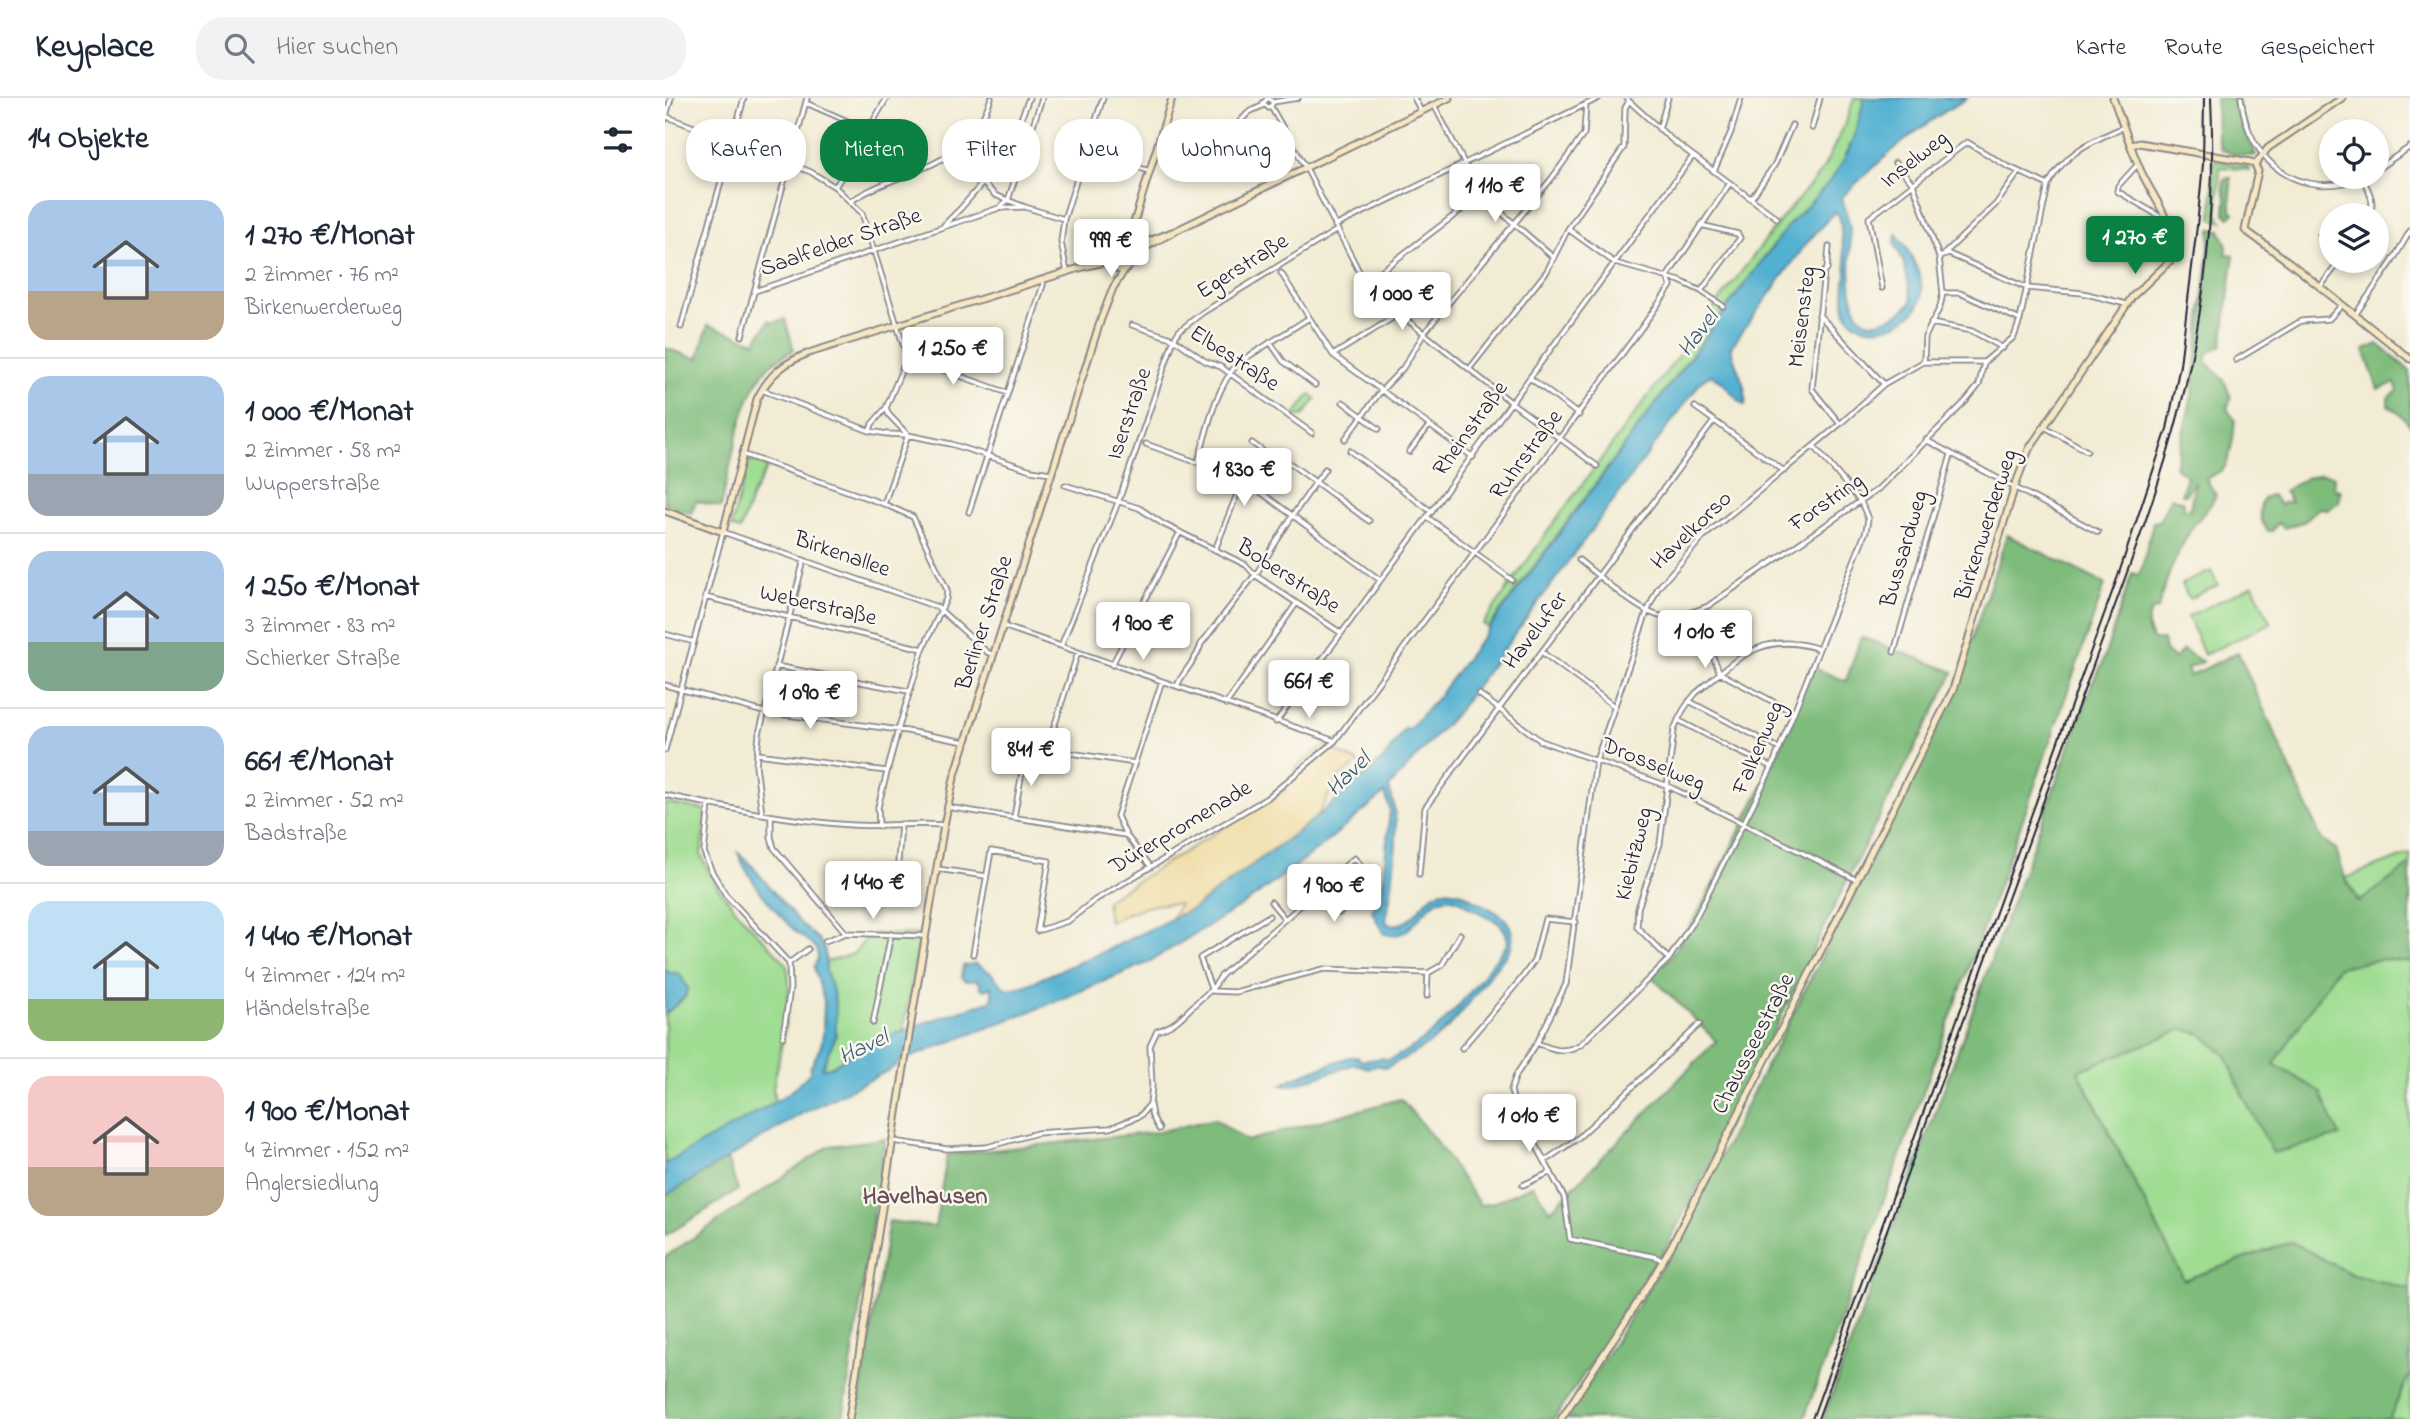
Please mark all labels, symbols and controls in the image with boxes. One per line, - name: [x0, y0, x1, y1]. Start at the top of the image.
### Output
- search box: [196, 17, 686, 80]
- text: Keyplace: [35, 24, 154, 72]
- icon: search: [220, 29, 258, 67]
- text: Hier suchen: [276, 29, 398, 67]
- text: Karte: [2075, 31, 2126, 66]
- text: Route: [2164, 31, 2223, 66]
- text: Gespeichert: [2261, 31, 2375, 66]
- text: 14 Objekte: [28, 118, 148, 162]
- chip: Kaufen: [686, 119, 806, 182]
- chip: Mieten: [820, 119, 928, 182]
- chip: Filter: [942, 119, 1040, 182]
- chip: Neu: [1054, 119, 1143, 182]
- chip: Wohnung: [1157, 119, 1295, 182]
- map controls: [2319, 119, 2389, 273]
- button: locate: [2319, 119, 2389, 189]
- icon: filters: [599, 121, 637, 159]
- street label: Inselweg: [1874, 123, 1957, 198]
- pin: 1 110 €: [1430, 164, 1560, 224]
- text: 1 110 €: [1465, 170, 1525, 203]
- street label: Saalfelder Straße: [756, 200, 927, 286]
- button: layers: [2319, 203, 2389, 273]
- text: 1 270 €/Monat: [245, 215, 415, 259]
- pin: 1 270 €: [2070, 216, 2200, 276]
- pin: 999 €: [1062, 220, 1160, 279]
- text: 1 270 €: [2102, 222, 2168, 255]
- text: 999 €: [1090, 225, 1132, 258]
- street label: Egerstraße: [1191, 225, 1297, 309]
- icon: home: [84, 228, 168, 312]
- text: 2 Zimmer · 76 m²: [245, 259, 399, 292]
- street label: Meisensteg: [1780, 264, 1827, 370]
- pin: 1 000 €: [1337, 272, 1467, 332]
- text: 1 000 €: [1370, 278, 1434, 311]
- text: Birkenwerderweg: [245, 292, 402, 325]
- water label: Havel: [1669, 300, 1730, 365]
- street label: Elbestraße: [1182, 318, 1286, 401]
- pin: 1 250 €: [888, 328, 1018, 387]
- text: 1 250 €: [918, 333, 988, 366]
- street label: Iserstraße: [1099, 363, 1161, 465]
- street label: Rheinstraße: [1425, 374, 1517, 483]
- text: 1 000 €/Monat: [245, 391, 414, 435]
- street label: Ruhrstraße: [1482, 403, 1572, 507]
- icon: home: [84, 404, 168, 488]
- text: 2 Zimmer · 58 m²: [245, 435, 401, 468]
- street label: Birkenwerderweg: [1947, 445, 2028, 606]
- pin: 1 830 €: [1179, 448, 1309, 508]
- text: 1 830 €: [1213, 454, 1275, 487]
- street label: Forstring: [1782, 465, 1872, 542]
- text: Wupperstraße: [245, 468, 380, 501]
- street label: Havelkorso: [1644, 484, 1740, 578]
- street label: Bussardweg: [1872, 487, 1938, 613]
- street label: Birkenallee: [789, 523, 895, 587]
- street label: Boberstraße: [1229, 531, 1347, 623]
- street label: Berliner Straße: [947, 551, 1023, 696]
- text: 1 250 €/Monat: [245, 566, 420, 610]
- street label: Weberstraße: [756, 577, 880, 636]
- icon: home: [84, 579, 168, 663]
- street label: Havelufer: [1496, 584, 1577, 677]
- pin: 1 900 €: [1078, 602, 1208, 662]
- text: 1 900 €: [1112, 608, 1174, 641]
- text: 3 Zimmer · 83 m²: [245, 610, 396, 643]
- pin: 1 010 €: [1640, 610, 1770, 670]
- text: 1 010 €: [1674, 616, 1736, 649]
- text: Schierker Straße: [245, 643, 400, 676]
- pin: 661 €: [1260, 660, 1358, 720]
- text: 661 €: [1284, 666, 1334, 699]
- pin: 1 090 €: [745, 672, 875, 731]
- text: 1 090 €: [779, 677, 841, 710]
- street label: Falkenweg: [1724, 696, 1794, 801]
- pin: 841 €: [982, 728, 1080, 788]
- street label: Drosselweg: [1595, 729, 1710, 802]
- text: 841 €: [1007, 734, 1055, 767]
- text: 661 €/Monat: [245, 741, 394, 785]
- water label: Havel: [1318, 742, 1382, 806]
- icon: home: [84, 754, 168, 838]
- street label: Dürerpromenade: [1103, 772, 1259, 884]
- text: 2 Zimmer · 52 m²: [245, 785, 404, 818]
- street label: Kiebitzweg: [1607, 804, 1663, 904]
- text: Badstraße: [245, 818, 347, 851]
- pin: 1 440 €: [808, 862, 938, 921]
- pin: 1 900 €: [1269, 864, 1399, 924]
- text: 1 440 €: [841, 867, 905, 900]
- text: 1 900 €: [1303, 870, 1365, 903]
- text: 1 440 €/Monat: [245, 916, 412, 960]
- icon: home: [84, 929, 168, 1013]
- text: 4 Zimmer · 124 m²: [245, 960, 406, 993]
- street label: Chausseestraße: [1704, 967, 1804, 1120]
- text: Händelstraße: [245, 993, 370, 1026]
- water label: Havel: [833, 1020, 898, 1075]
- text: 1 900 €/Monat: [245, 1091, 410, 1135]
- pin: 1 010 €: [1464, 1094, 1594, 1154]
- text: 1 010 €: [1498, 1100, 1560, 1133]
- icon: home: [84, 1104, 168, 1188]
- text: 4 Zimmer · 152 m²: [245, 1135, 409, 1168]
- text: Anglersiedlung: [245, 1168, 379, 1201]
- district label: Havelhausen: [863, 1180, 987, 1215]

